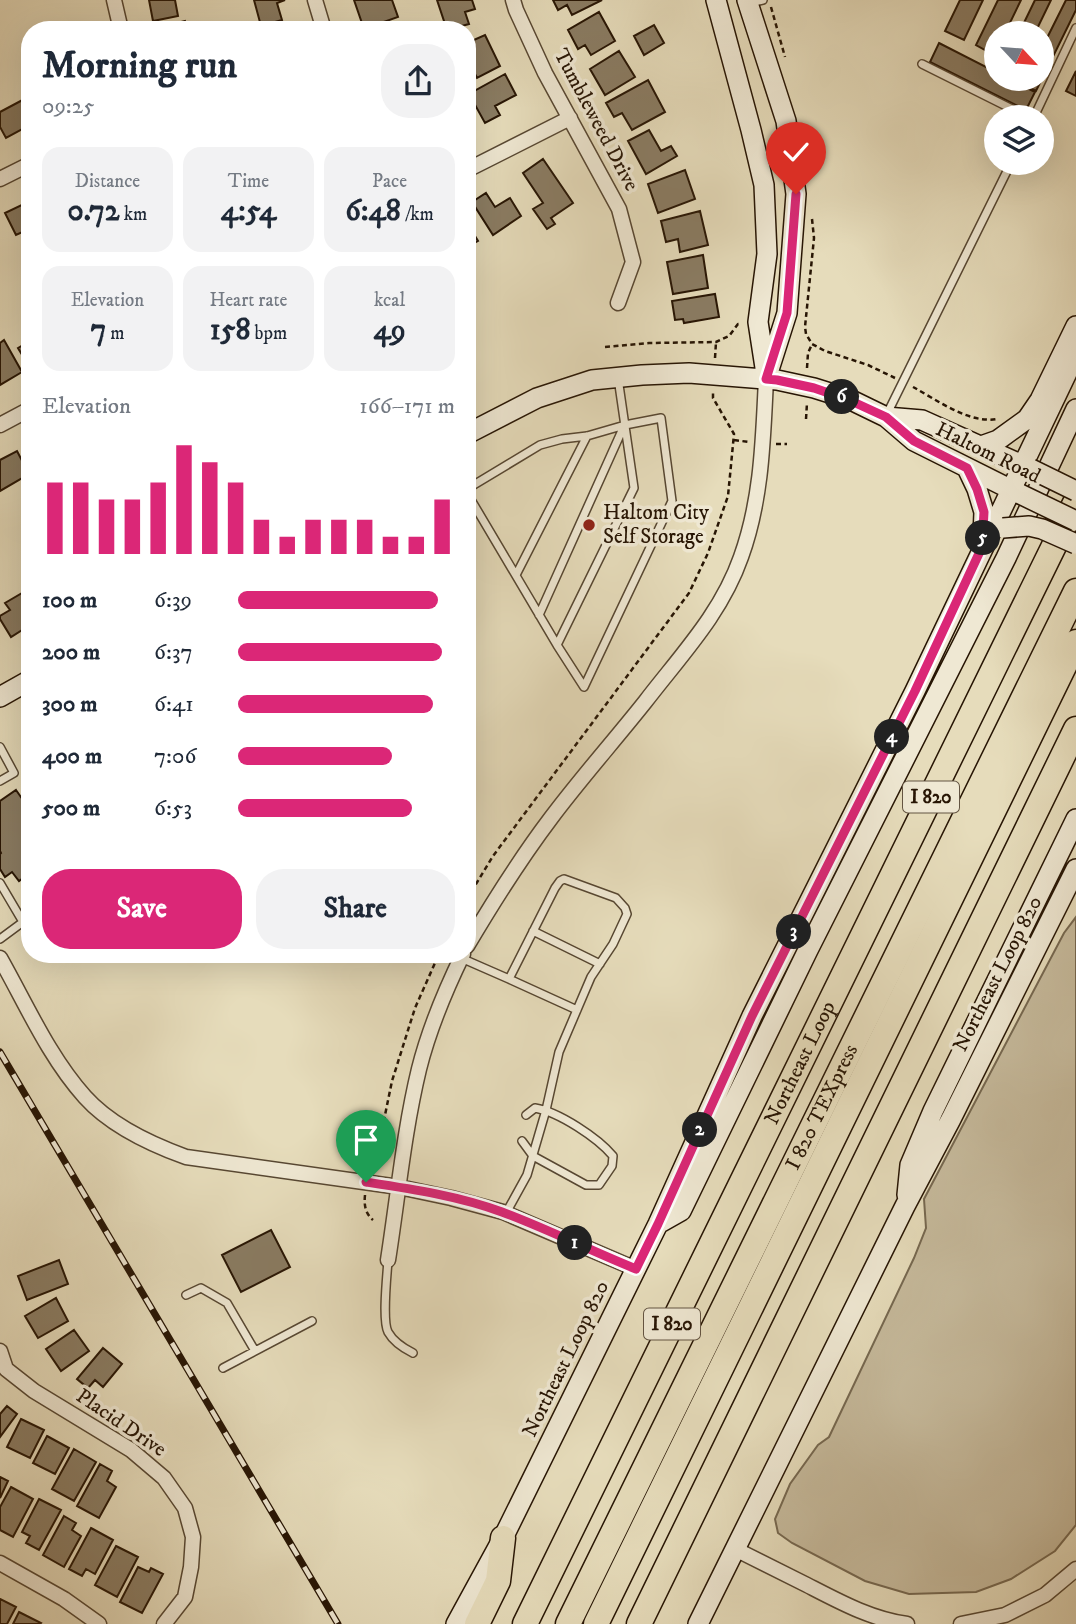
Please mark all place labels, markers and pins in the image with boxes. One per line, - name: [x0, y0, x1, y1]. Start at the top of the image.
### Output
- pin: [766, 122, 826, 194]
- pin: 6: [824, 380, 860, 414]
- place label: Haltom City Self Storage: [603, 500, 710, 550]
- marker: Haltom City Self Storage: [581, 517, 597, 533]
- pin: 5: [965, 520, 1000, 556]
- pin: 4: [874, 720, 910, 754]
- pin: 3: [776, 914, 812, 950]
- pin: [336, 1110, 396, 1182]
- pin: 2: [682, 1112, 718, 1148]
- pin: 1: [558, 1226, 592, 1260]

